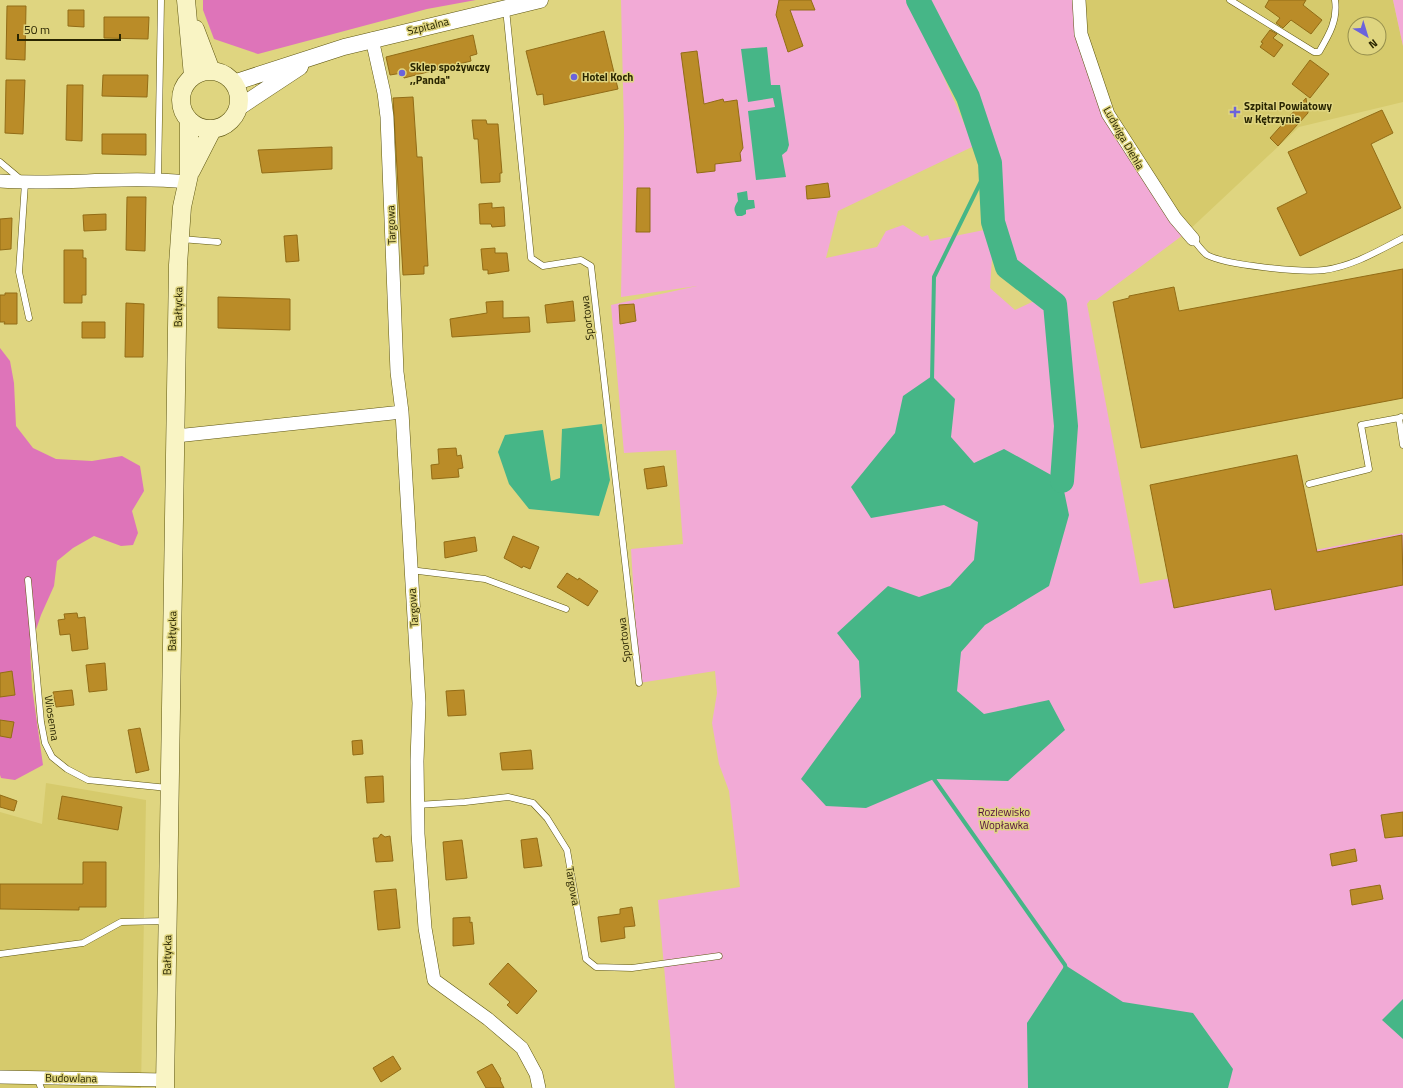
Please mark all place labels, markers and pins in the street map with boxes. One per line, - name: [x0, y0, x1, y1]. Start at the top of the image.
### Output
- place label: Sklep spożywczy ,,Panda": [410, 59, 491, 88]
- marker: Sklep spożywczy ,,Panda": [397, 68, 407, 78]
- place label: Hotel Koch: [582, 69, 633, 85]
- marker: Hotel Koch: [569, 72, 579, 82]
- place label: Szpital Powiatowy w Kętrzynie: [1244, 98, 1332, 127]
- marker: Szpital Powiatowy w Kętrzynie: [1229, 106, 1241, 118]

